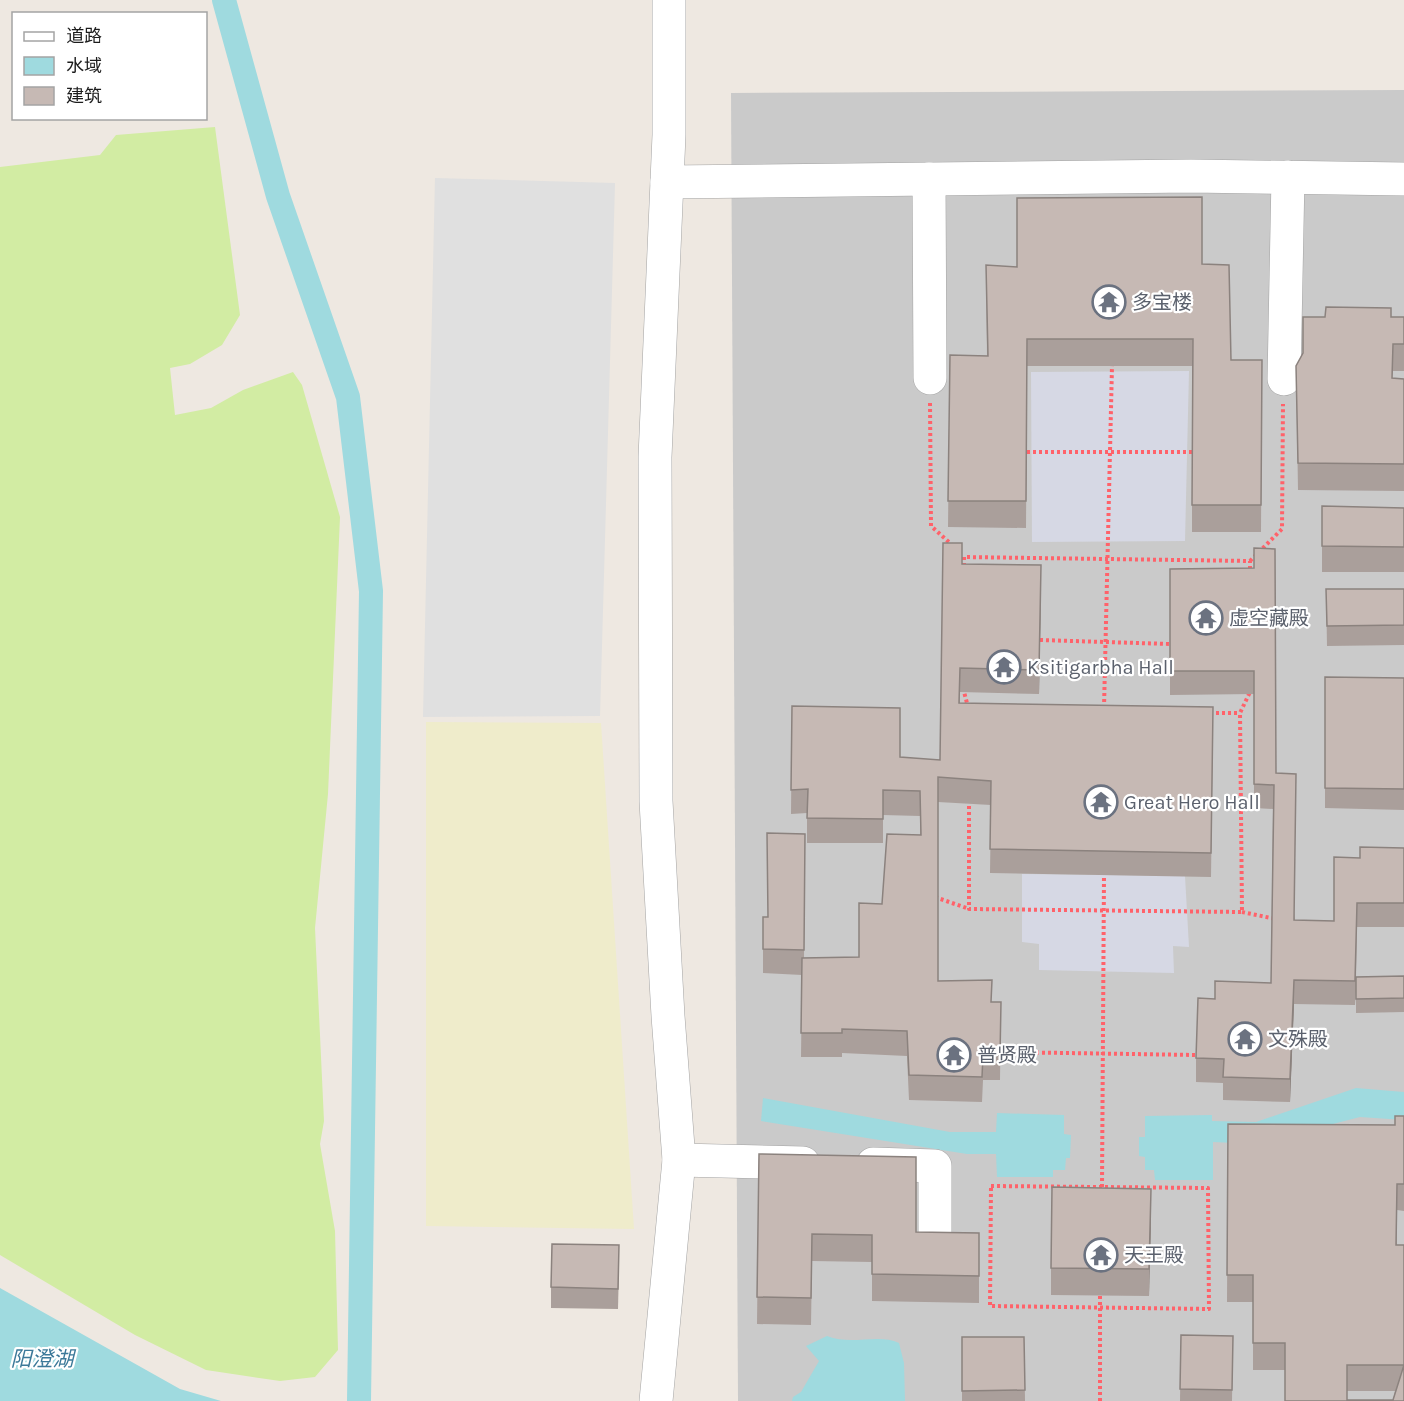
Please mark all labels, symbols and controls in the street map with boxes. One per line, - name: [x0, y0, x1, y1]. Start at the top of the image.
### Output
- legend: [12, 12, 207, 120]
- text: 道路: [66, 25, 102, 47]
- text: 水域: [66, 55, 102, 77]
- text: 建筑: [66, 85, 102, 107]
- temple icon: 多宝楼: [1091, 284, 1127, 320]
- place label: 多宝楼: [1132, 291, 1192, 314]
- temple icon: 虚空藏殿: [1188, 600, 1224, 636]
- place label: 虚空藏殿: [1229, 607, 1309, 630]
- temple icon: Ksitigarbha Hall: [986, 649, 1022, 685]
- place label: Ksitigarbha Hall: [1027, 656, 1174, 679]
- temple icon: Great Hero Hall: [1083, 784, 1119, 820]
- place label: Great Hero Hall: [1124, 791, 1260, 814]
- temple icon: 文殊殿: [1227, 1021, 1263, 1057]
- place label: 文殊殿: [1268, 1028, 1328, 1051]
- temple icon: 普贤殿: [936, 1037, 972, 1073]
- place label: 普贤殿: [977, 1044, 1037, 1067]
- temple icon: 天王殿: [1083, 1237, 1119, 1273]
- place label: 天王殿: [1124, 1244, 1184, 1267]
- water label: 阳澄湖: [11, 1347, 76, 1371]

